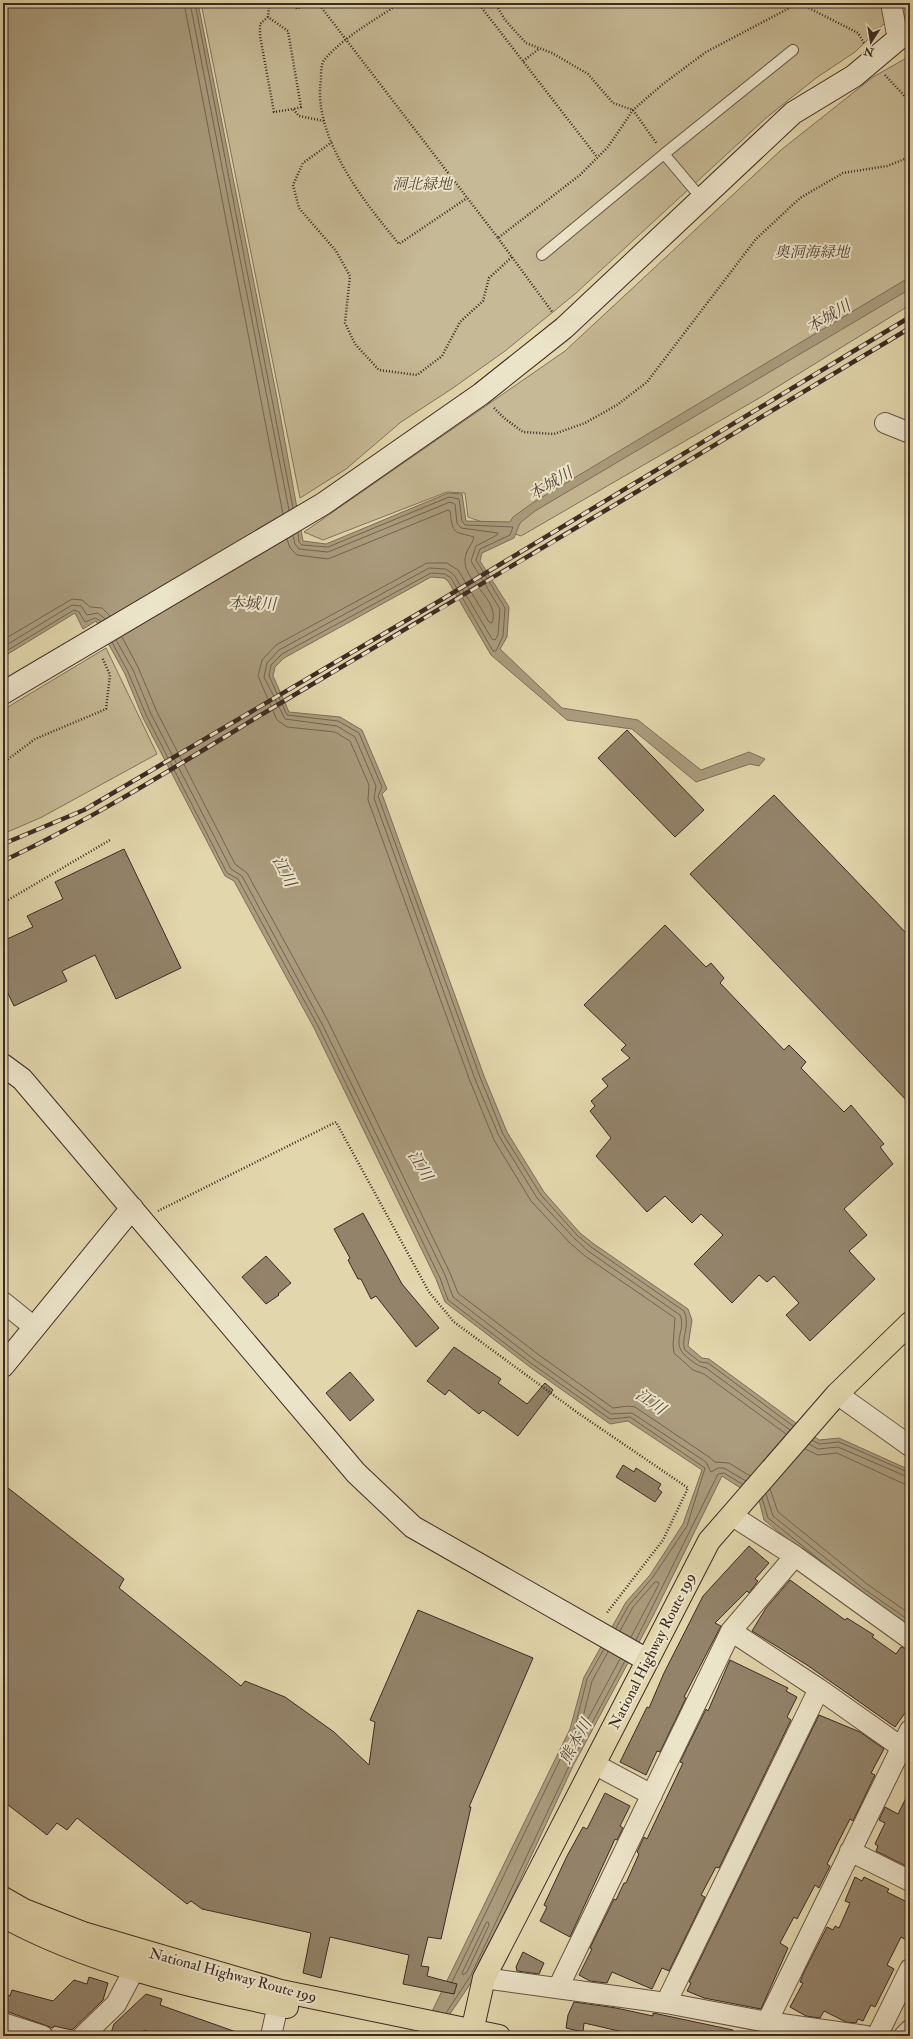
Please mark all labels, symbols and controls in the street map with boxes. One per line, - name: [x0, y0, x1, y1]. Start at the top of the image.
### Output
- north arrow: [851, 22, 891, 62]
- text: N: [862, 44, 876, 59]
- park label: 洞北緑地: [392, 175, 454, 194]
- park label: 奥洞海緑地: [774, 243, 851, 262]
- water label: 本城川: [803, 295, 856, 338]
- water label: 本城川: [525, 462, 578, 505]
- water label: 本城川: [228, 594, 278, 614]
- water label: 江川: [268, 853, 301, 892]
- water label: 江川: [403, 1147, 438, 1186]
- water label: 江川: [632, 1384, 671, 1420]
- street label: National Highway Route 199: [605, 1570, 700, 1733]
- water label: 熊本川: [555, 1714, 597, 1767]
- street label: National Highway Route 199: [147, 1944, 319, 2007]

